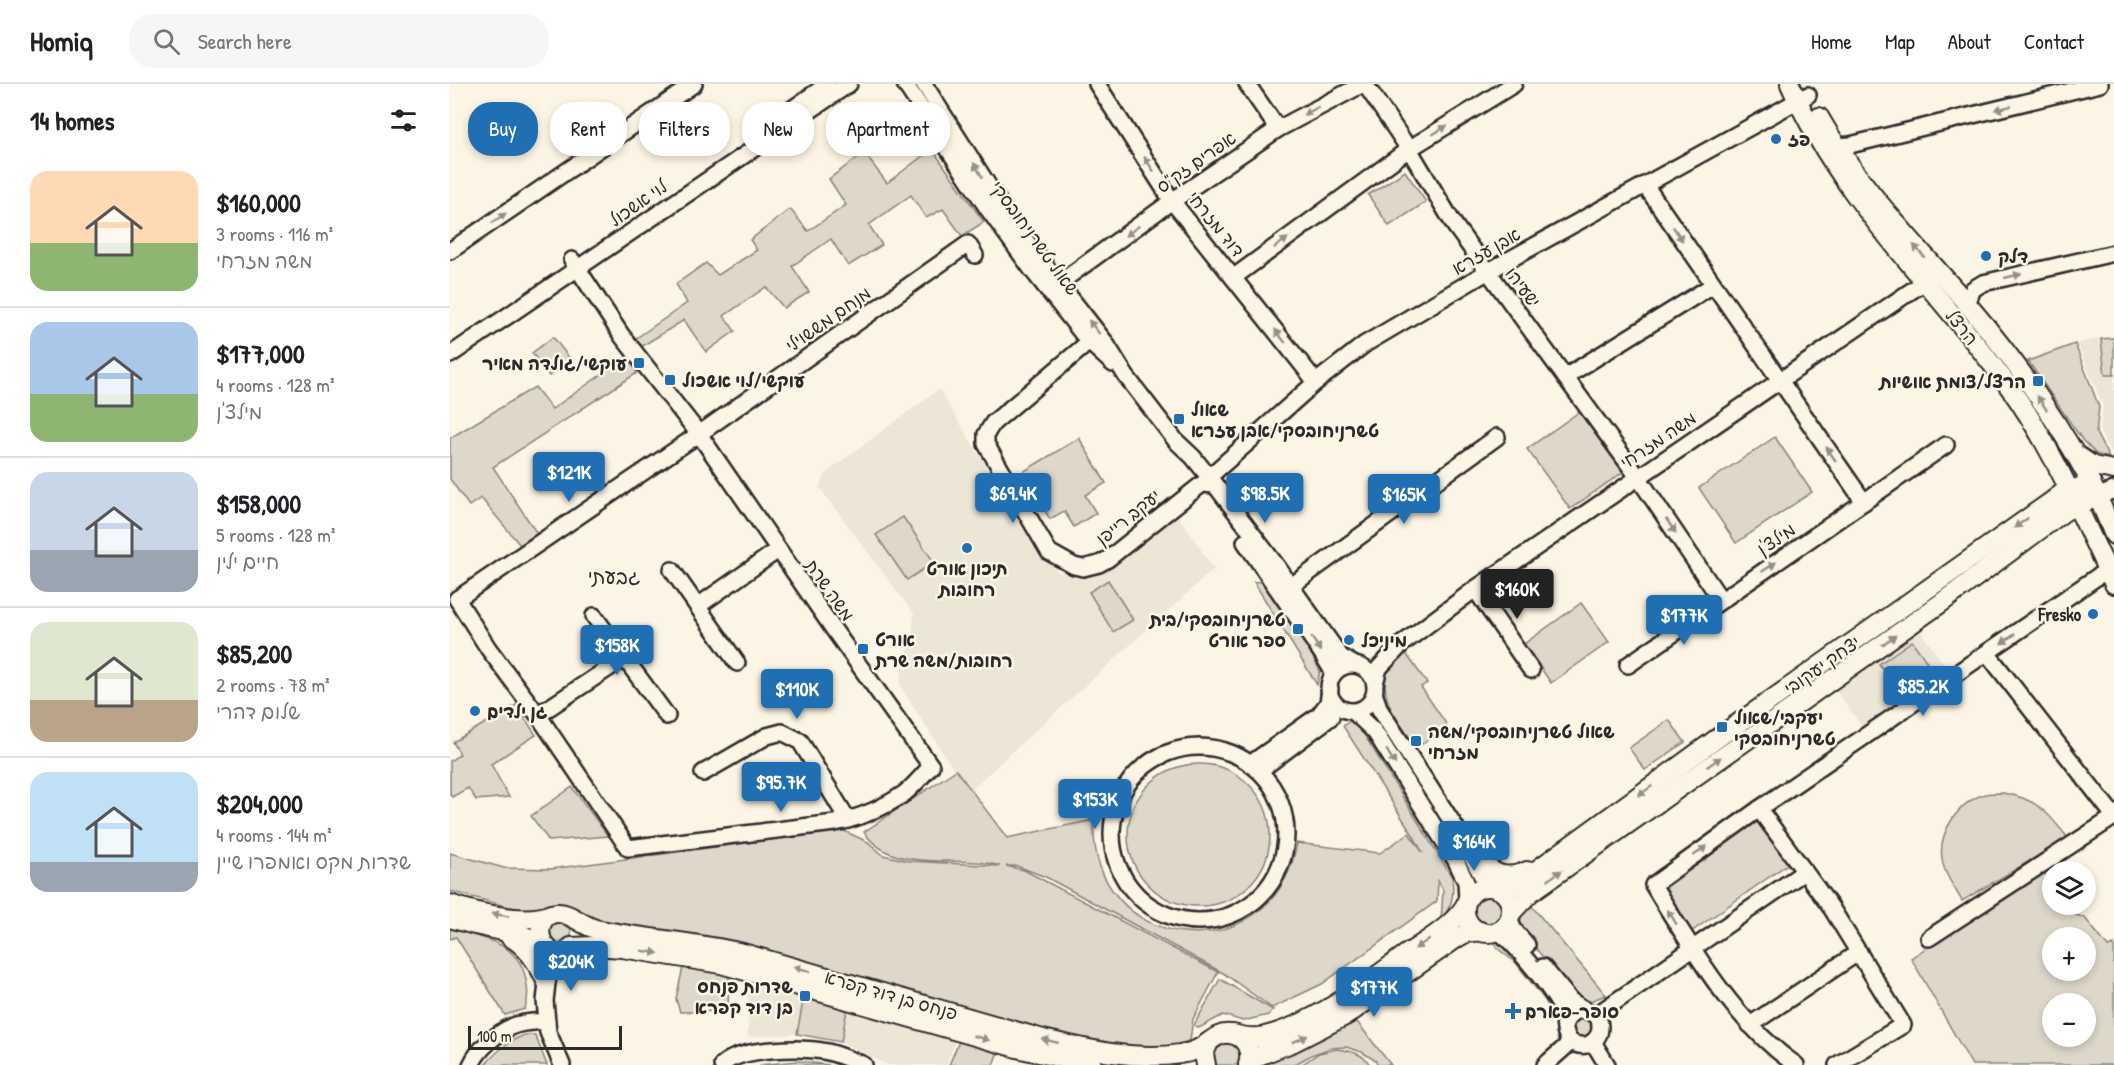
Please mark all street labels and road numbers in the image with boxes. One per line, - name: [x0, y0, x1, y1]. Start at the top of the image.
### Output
- street label: אפרים זק"ס: [1151, 125, 1241, 199]
- street label: לוי אשכול: [604, 173, 673, 232]
- street label: שאול טשרניחובסקי: [985, 176, 1085, 300]
- street label: דוד מזרחי: [1182, 186, 1250, 262]
- street label: אבן עזרא: [1447, 221, 1525, 281]
- street label: ישעיהו: [1500, 262, 1546, 312]
- street label: מנחם מששוילי: [780, 280, 876, 358]
- street label: הרצל: [1940, 304, 1984, 350]
- street label: משה מזרחי: [1615, 405, 1701, 475]
- street label: יעקב רייפן: [1090, 483, 1166, 551]
- street label: מילצ'ן: [1752, 517, 1800, 561]
- street label: משה שרת: [799, 553, 860, 626]
- street label: יצחק יעקובי: [1779, 630, 1865, 700]
- street label: פנחס בן דוד קפרא: [822, 964, 960, 1026]

